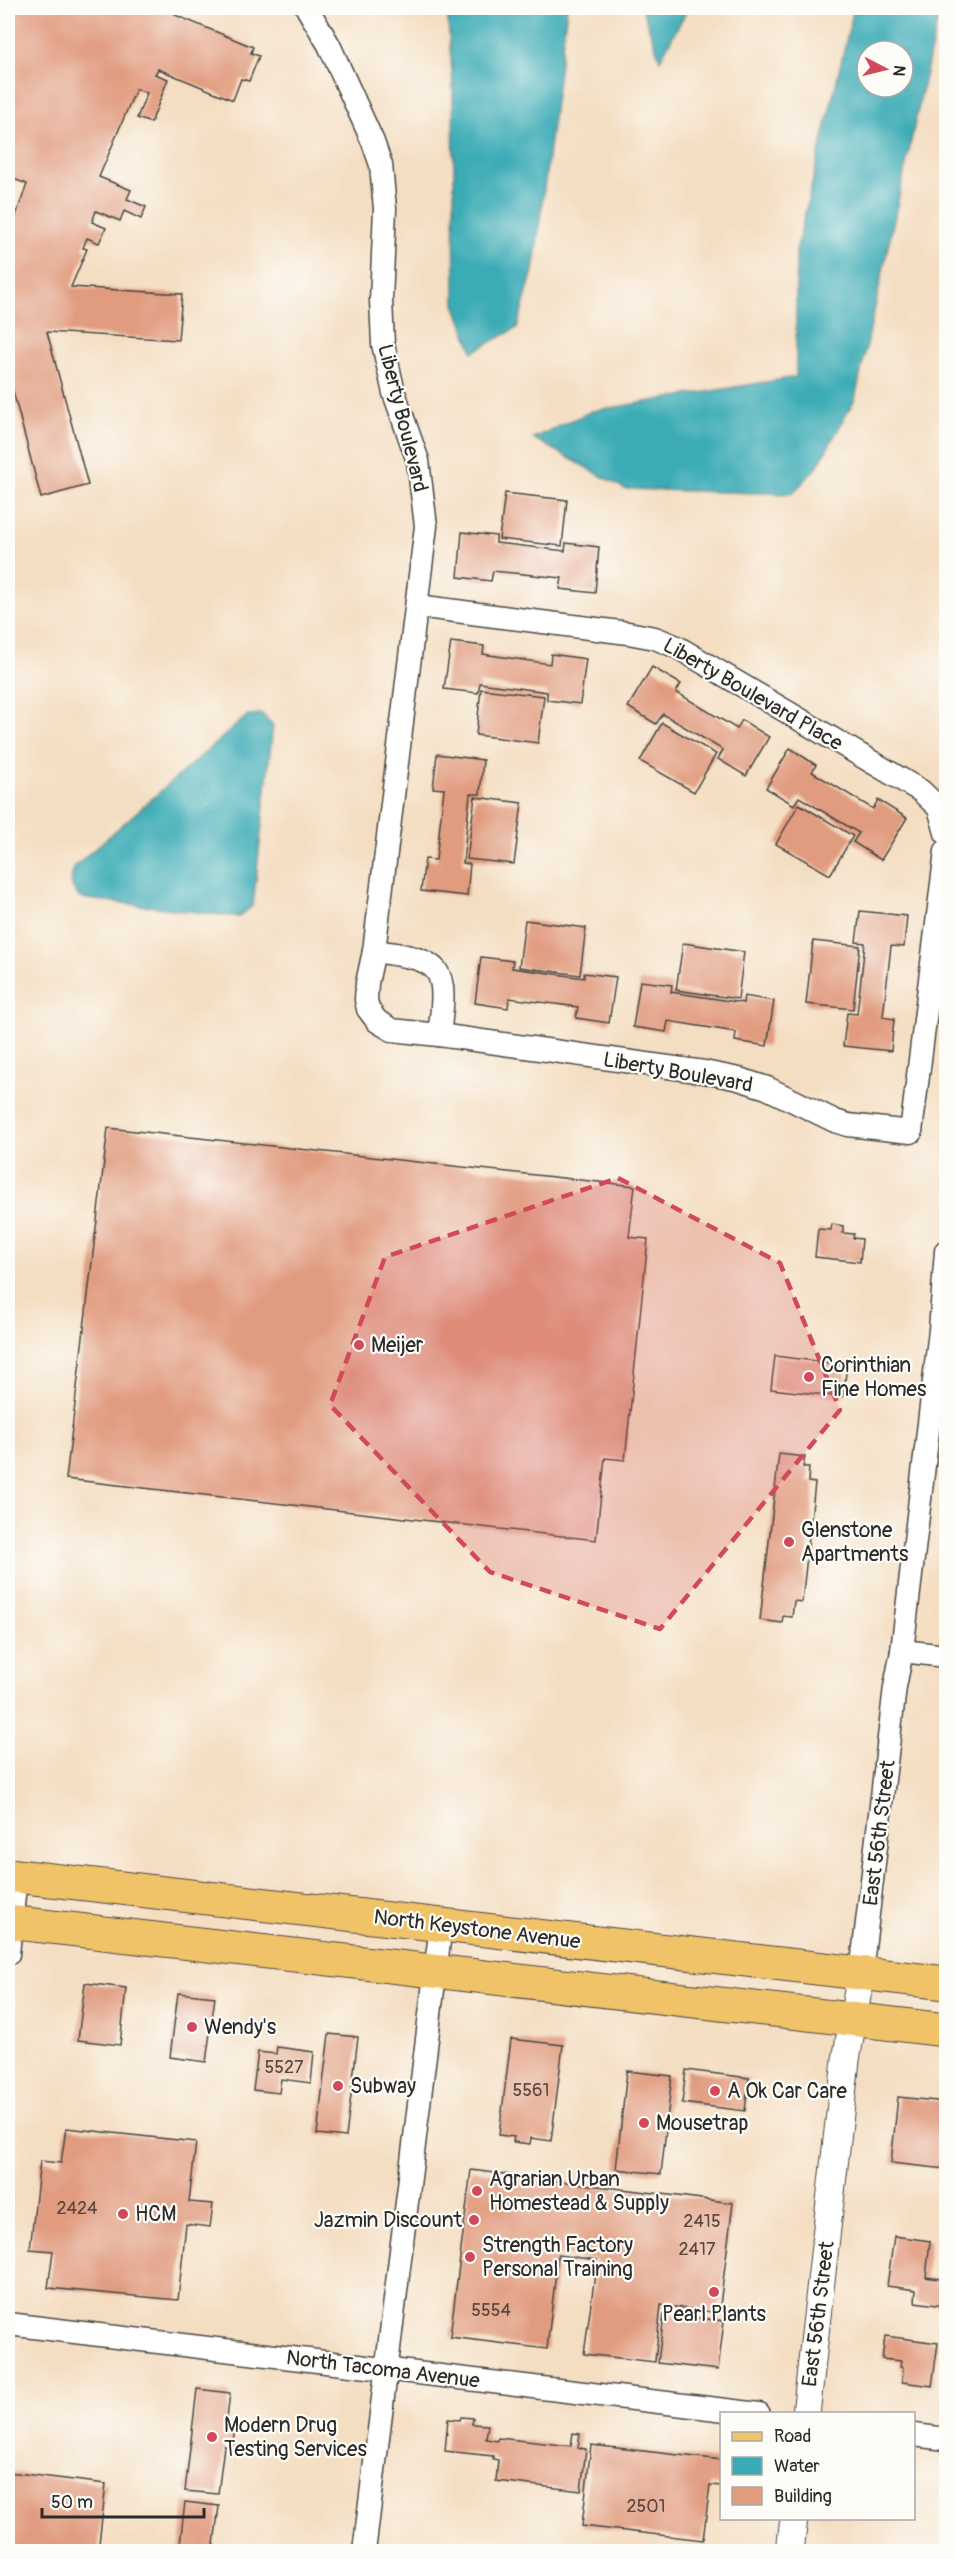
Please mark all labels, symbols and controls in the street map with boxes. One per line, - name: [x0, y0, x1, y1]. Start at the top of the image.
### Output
- north arrow: [855, 39, 915, 99]
- text: N: [888, 64, 909, 77]
- street label: Liberty Boulevard: [371, 341, 434, 495]
- street label: Liberty Boulevard Place: [658, 632, 848, 757]
- street label: Liberty Boulevard: [601, 1046, 755, 1099]
- place label: Meijer: [371, 1332, 424, 1359]
- marker: Meijer: [352, 1338, 366, 1352]
- place label: Corinthian Fine Homes: [821, 1352, 927, 1403]
- marker: Corinthian Fine Homes: [802, 1370, 816, 1384]
- place label: Glenstone Apartments: [801, 1517, 909, 1568]
- marker: Glenstone Apartments: [782, 1535, 796, 1549]
- street label: East 56th Street: [857, 1758, 902, 1907]
- street label: North Keystone Avenue: [372, 1903, 582, 1956]
- place label: Wendy's: [204, 2014, 277, 2041]
- marker: Wendy's: [185, 2020, 199, 2034]
- house number: 5527: [264, 2056, 304, 2079]
- place label: Subway: [350, 2073, 416, 2100]
- place label: A Ok Car Care: [727, 2078, 847, 2105]
- marker: Subway: [331, 2079, 345, 2093]
- house number: 5561: [512, 2079, 550, 2102]
- marker: A Ok Car Care: [708, 2084, 722, 2098]
- place label: Mousetrap: [656, 2110, 748, 2137]
- marker: Mousetrap: [637, 2116, 651, 2130]
- place label: Agrarian Urban Homestead & Supply: [489, 2166, 669, 2217]
- marker: Agrarian Urban Homestead & Supply: [470, 2184, 484, 2198]
- house number: 2424: [56, 2197, 98, 2220]
- place label: HCM: [135, 2201, 176, 2228]
- marker: HCM: [116, 2207, 130, 2221]
- place label: Jazmin Discount: [314, 2207, 463, 2234]
- house number: 2415: [683, 2210, 721, 2233]
- marker: Jazmin Discount: [467, 2213, 481, 2227]
- place label: Strength Factory Personal Training: [482, 2232, 633, 2283]
- house number: 2417: [678, 2238, 716, 2261]
- street label: East 56th Street: [796, 2239, 841, 2388]
- marker: Strength Factory Personal Training: [463, 2250, 477, 2264]
- marker: Pearl Plants: [707, 2285, 721, 2299]
- house number: 5554: [471, 2299, 511, 2322]
- place label: Pearl Plants: [662, 2301, 767, 2328]
- street label: North Tacoma Avenue: [285, 2344, 482, 2395]
- place label: Modern Drug Testing Services: [224, 2412, 367, 2463]
- legend: [720, 2412, 915, 2520]
- text: Road: [774, 2425, 811, 2448]
- marker: Modern Drug Testing Services: [205, 2430, 219, 2444]
- text: Water: [774, 2455, 820, 2478]
- scale bar: [42, 2481, 204, 2519]
- text: Building: [774, 2485, 832, 2508]
- text: 50 m: [51, 2491, 93, 2514]
- house number: 2501: [626, 2495, 666, 2518]

